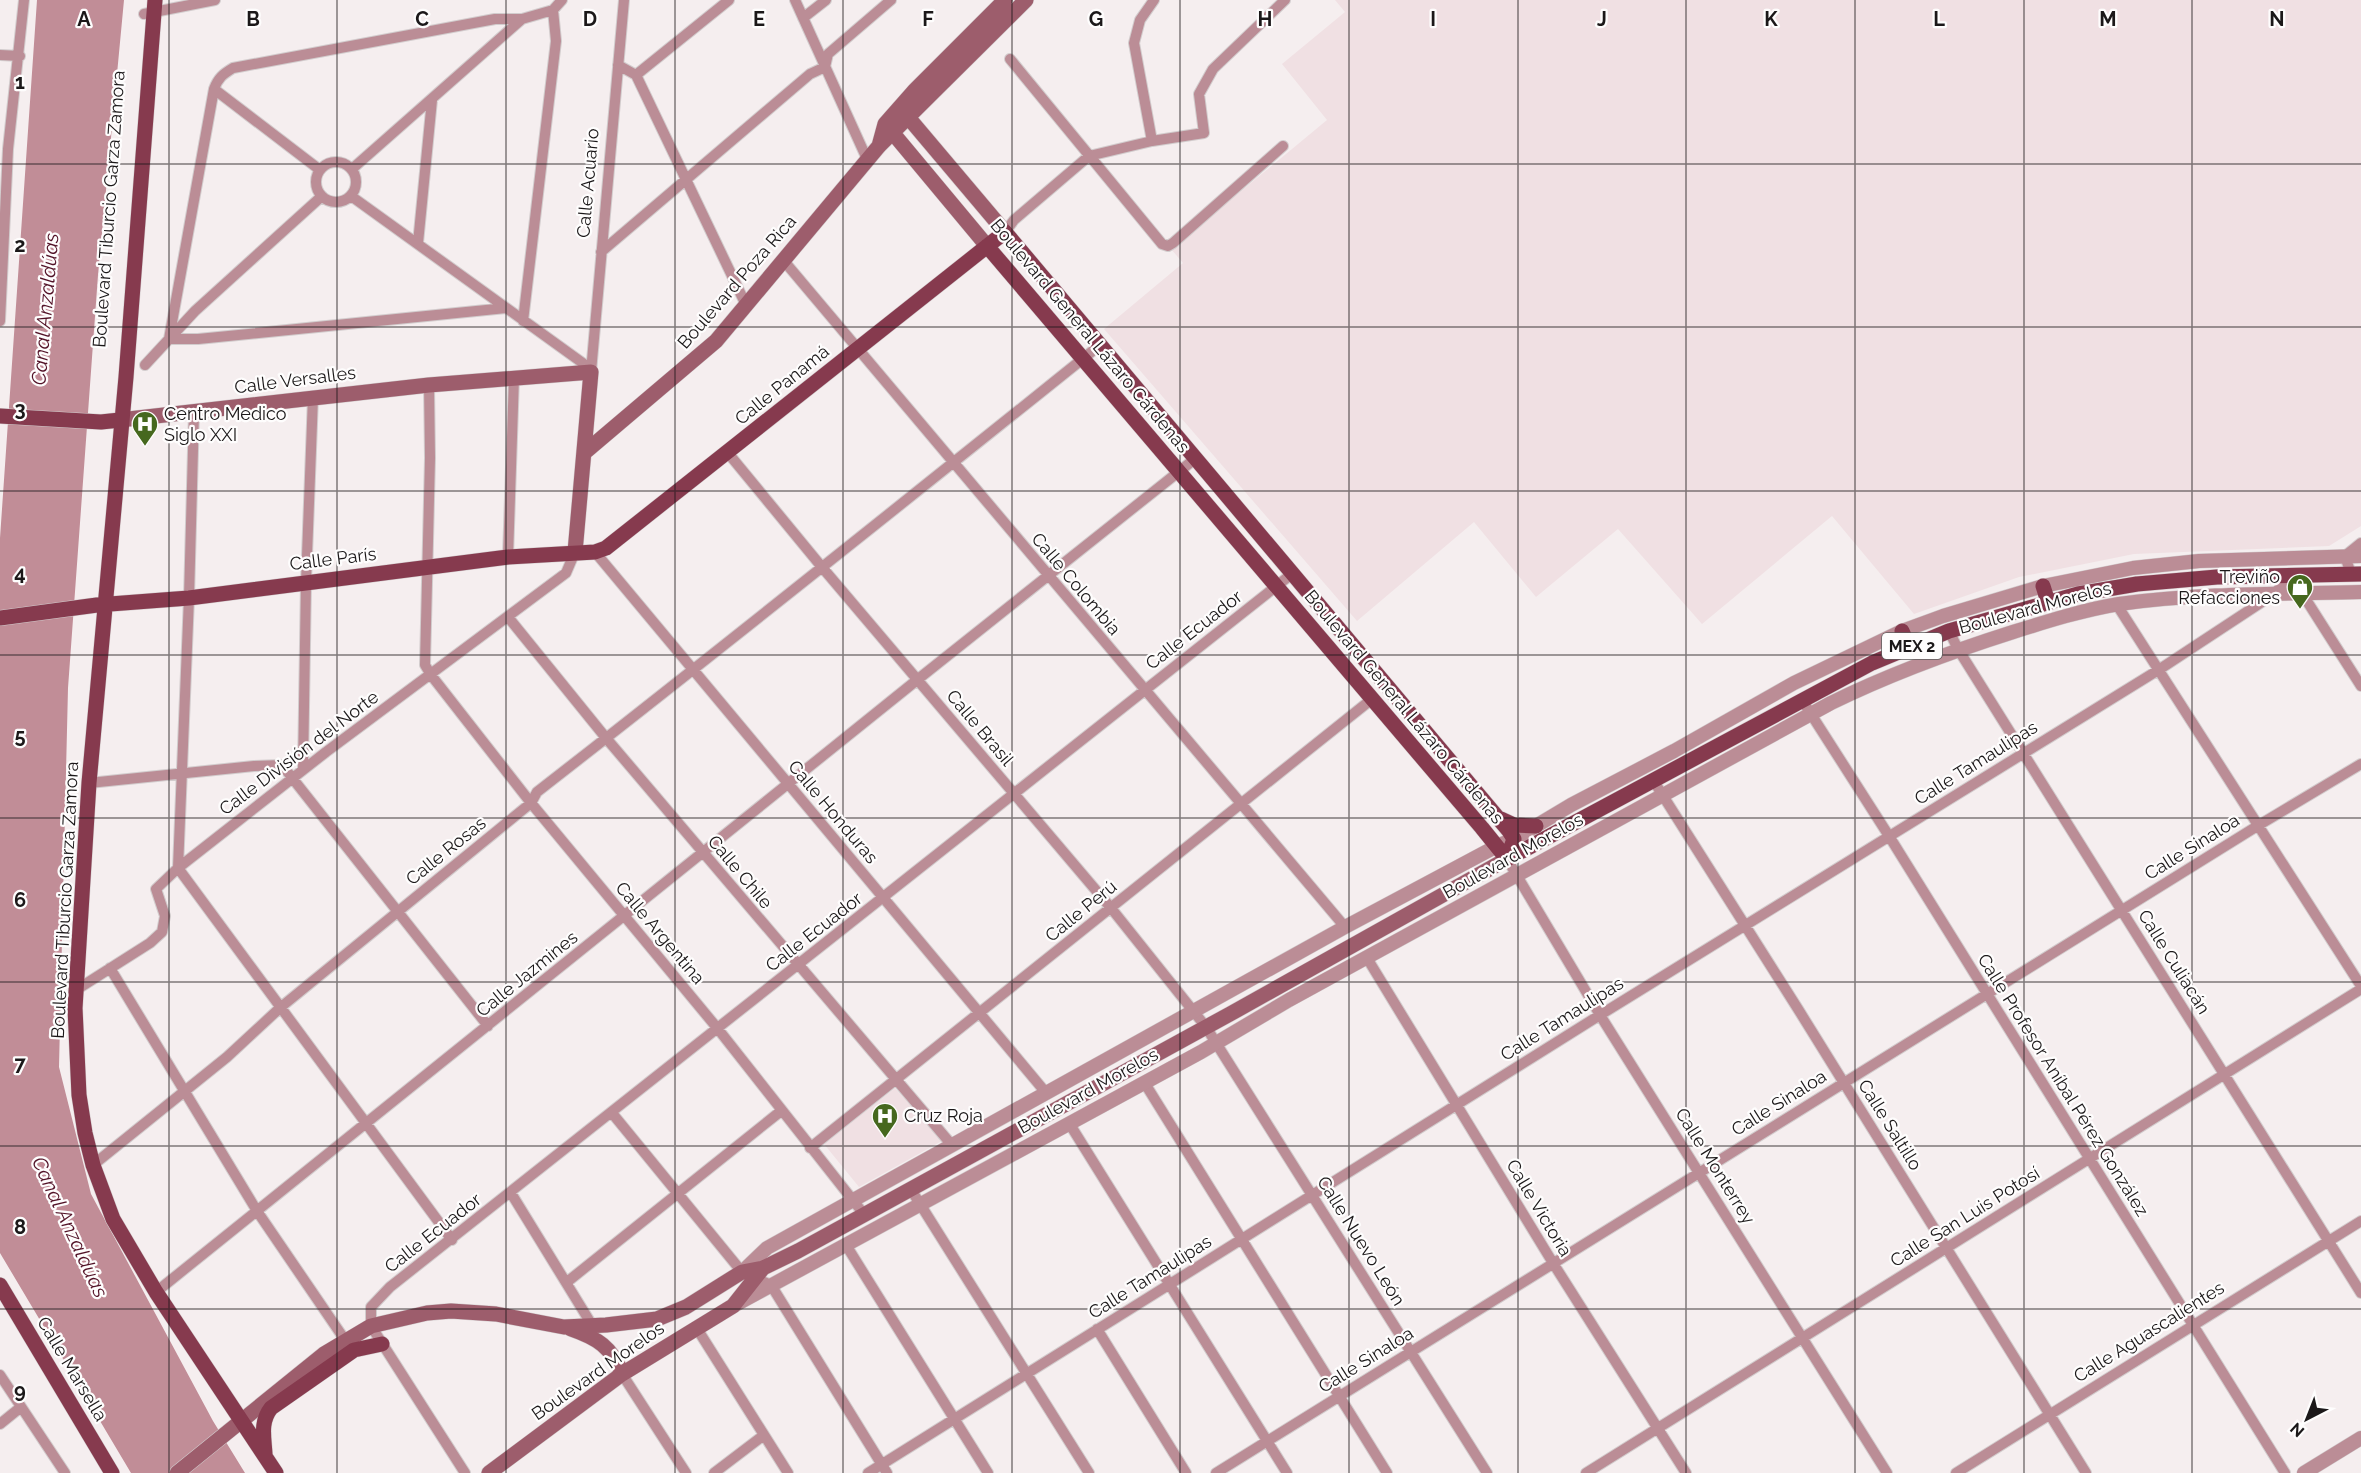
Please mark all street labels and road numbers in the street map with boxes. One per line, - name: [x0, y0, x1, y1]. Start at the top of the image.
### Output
- street label: Boulevard Tiburcio Garza Zamora: [88, 70, 129, 348]
- street label: Calle Acuario: [572, 127, 603, 239]
- street label: Boulevard Poza Rica: [673, 211, 800, 353]
- street label: Boulevard General Lázaro Cárdenas: [986, 215, 1195, 457]
- street label: Calle Panamá: [731, 340, 833, 429]
- street label: Calle Versalles: [233, 362, 357, 397]
- street label: Calle Colombia: [1027, 528, 1125, 639]
- street label: Calle París: [289, 543, 378, 574]
- street label: Boulevard Morelos: [1956, 577, 2114, 638]
- street label: Calle Ecuador: [1141, 585, 1247, 674]
- street label: Boulevard General Lázaro Cárdenas: [1300, 586, 1509, 828]
- road number: MEX 2: [1882, 633, 1942, 659]
- street label: Calle Brasil: [943, 685, 1018, 770]
- street label: Calle División del Norte: [215, 686, 383, 819]
- street label: Calle Tamaulipas: [1910, 716, 2041, 809]
- street label: Calle Honduras: [784, 756, 883, 868]
- street label: Boulevard Tiburcio Garza Zamora: [47, 761, 82, 1039]
- street label: Boulevard Morelos: [1439, 808, 1587, 903]
- street label: Calle Sinaloa: [2141, 809, 2243, 884]
- street label: Calle Rosas: [402, 812, 490, 889]
- street label: Calle Chile: [704, 831, 777, 913]
- street label: Calle Perú: [1041, 875, 1121, 946]
- street label: Calle Argentina: [611, 877, 709, 988]
- street label: Calle Ecuador: [761, 887, 867, 976]
- street label: Calle Culiacán: [2134, 906, 2215, 1018]
- street label: Calle Jazmines: [472, 926, 582, 1021]
- street label: Calle Profesor Aníbal Pérez González: [1974, 950, 2153, 1220]
- street label: Calle Tamaulipas: [1496, 972, 1627, 1065]
- street label: Boulevard Morelos: [1014, 1043, 1162, 1138]
- street label: Calle Sinaloa: [1728, 1065, 1830, 1140]
- street label: Calle Saltillo: [1854, 1075, 1927, 1174]
- street label: Calle Monterrey: [1671, 1104, 1760, 1228]
- street label: Calle Victoria: [1502, 1156, 1577, 1260]
- street label: Calle San Luis Potosí: [1886, 1162, 2043, 1271]
- street label: Calle Nuevo León: [1313, 1172, 1410, 1309]
- street label: Calle Ecuador: [380, 1188, 486, 1277]
- street label: Calle Tamaulipas: [1084, 1230, 1215, 1323]
- street label: Calle Aguascalientes: [2070, 1277, 2228, 1386]
- street label: Calle Marsella: [33, 1313, 112, 1425]
- street label: Boulevard Morelos: [527, 1317, 668, 1424]
- street label: Calle Sinaloa: [1315, 1322, 1417, 1397]

